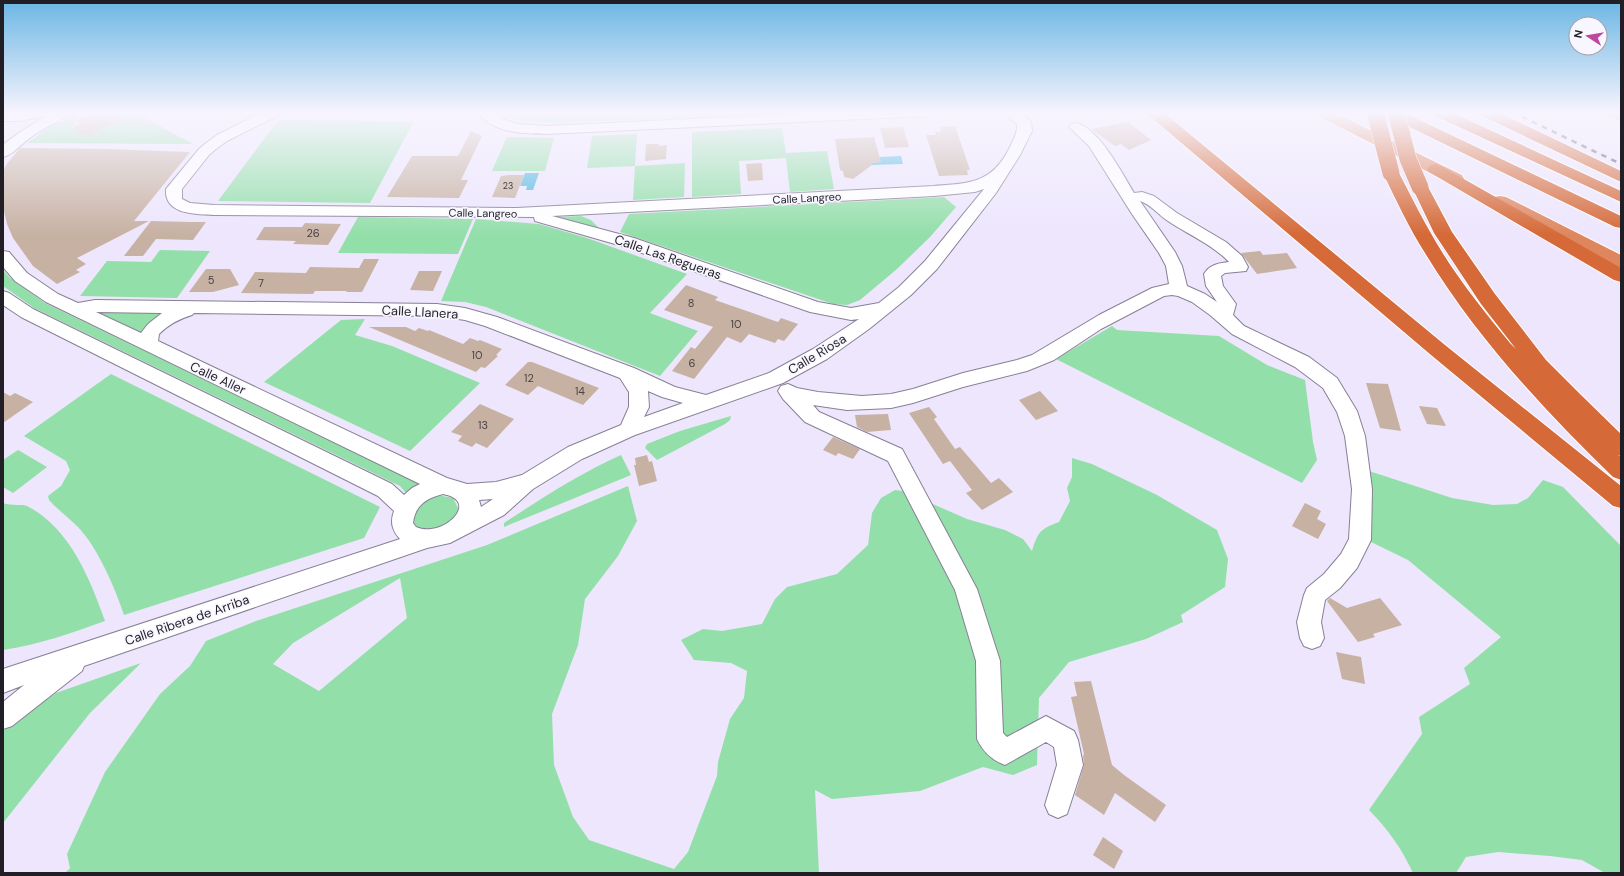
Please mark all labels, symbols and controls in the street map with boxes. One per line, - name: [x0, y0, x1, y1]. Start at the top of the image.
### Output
- north arrow: [1568, 16, 1608, 56]
- text: N: [1571, 29, 1586, 39]
- house number: 23: [503, 180, 513, 192]
- street label: Calle Langreo: [772, 189, 842, 207]
- street label: Calle Langreo: [448, 205, 518, 221]
- house number: 26: [306, 226, 320, 240]
- street label: Calle Las Regueras: [612, 231, 724, 283]
- house number: 5: [208, 273, 215, 287]
- house number: 7: [258, 276, 264, 290]
- house number: 8: [688, 296, 694, 310]
- street label: Calle Llanera: [381, 302, 459, 322]
- house number: 10: [731, 317, 741, 331]
- street label: Calle Riosa: [785, 330, 849, 378]
- house number: 10: [472, 348, 482, 362]
- house number: 6: [689, 356, 696, 370]
- street label: Calle Aller: [187, 358, 249, 398]
- house number: 12: [524, 371, 534, 385]
- house number: 14: [575, 384, 585, 398]
- house number: 13: [478, 418, 488, 432]
- street label: Calle Ribera de Arriba: [123, 591, 251, 649]

